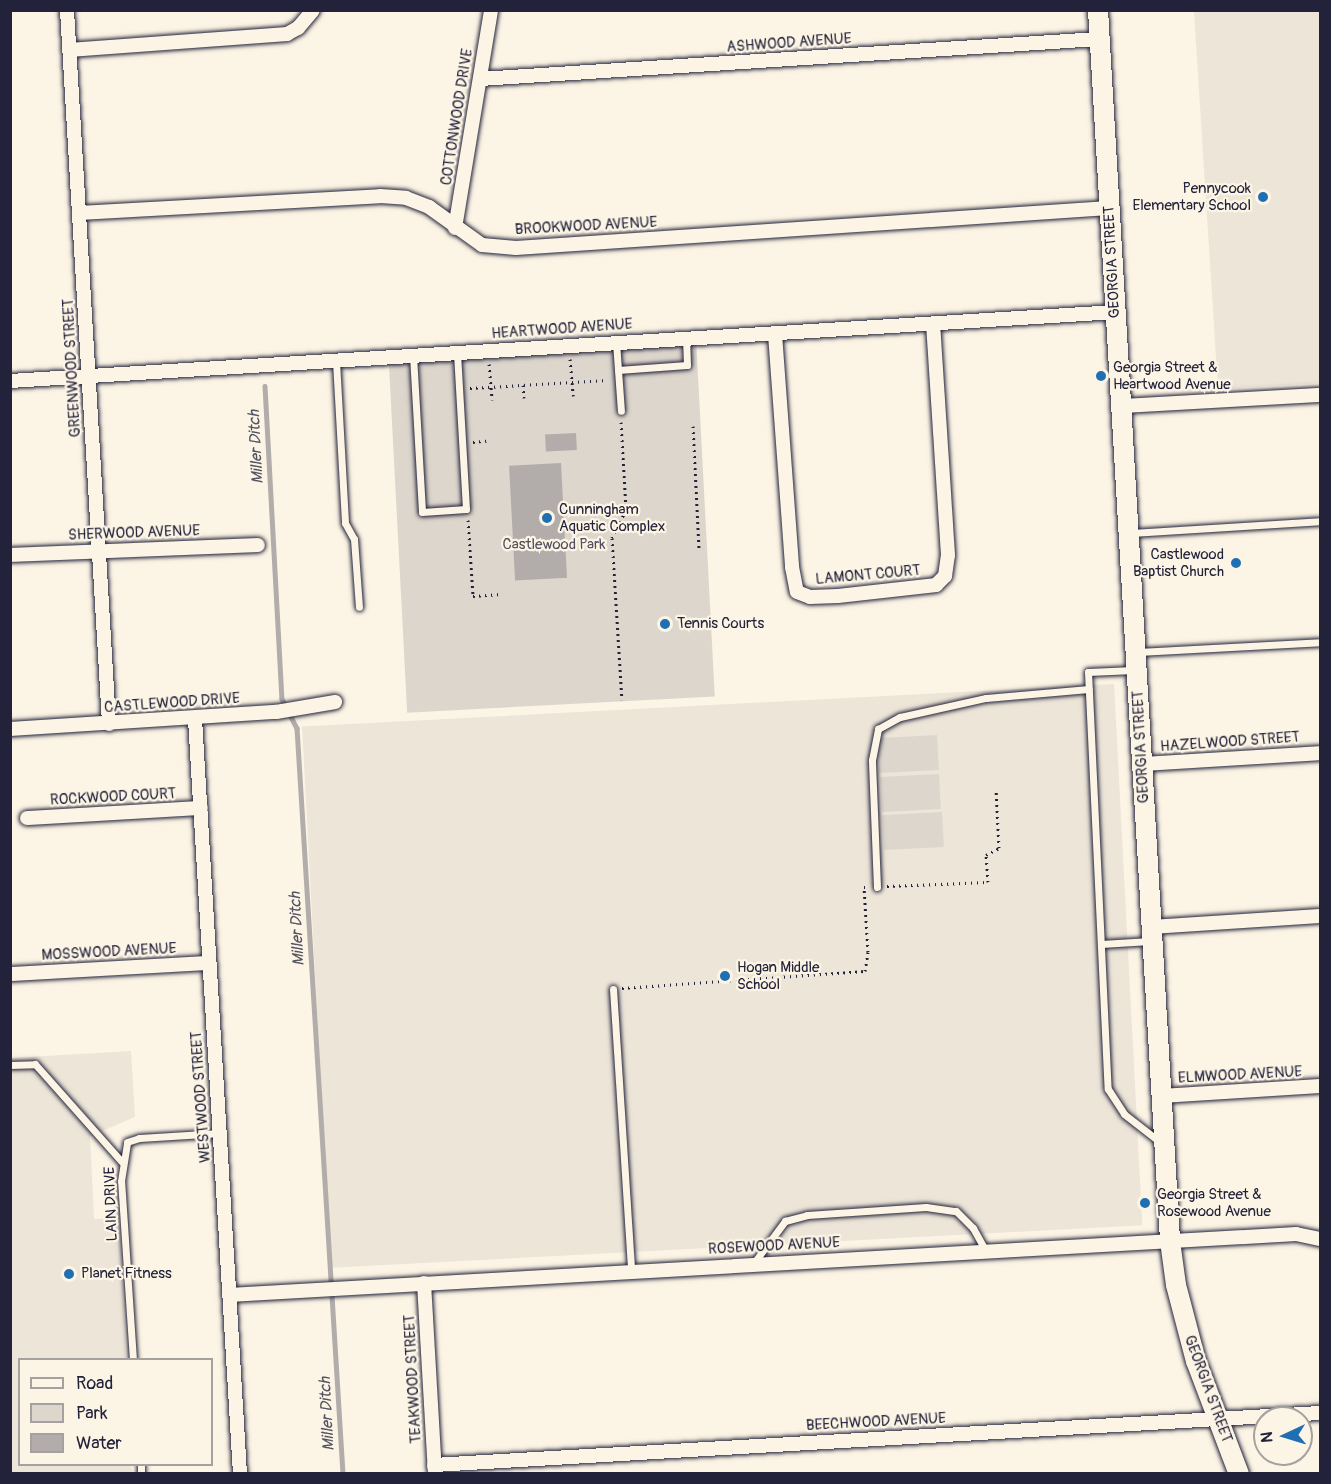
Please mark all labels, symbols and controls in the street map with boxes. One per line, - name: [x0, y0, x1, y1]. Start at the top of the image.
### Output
- street label: ASHWOOD AVENUE: [726, 30, 852, 56]
- street label: COTTONWOOD DRIVE: [437, 47, 477, 187]
- place label: Pennycook Elementary School: [1133, 179, 1251, 214]
- marker: Pennycook Elementary School: [1256, 190, 1270, 204]
- street label: GEORGIA STREET: [1100, 205, 1124, 319]
- street label: BROOKWOOD AVENUE: [514, 213, 658, 239]
- street label: GREENWOOD STREET: [59, 298, 85, 438]
- street label: HEARTWOOD AVENUE: [491, 315, 633, 343]
- place label: Georgia Street & Heartwood Avenue: [1113, 358, 1231, 393]
- marker: Georgia Street & Heartwood Avenue: [1094, 369, 1108, 383]
- water label: Miller Ditch: [244, 410, 268, 484]
- place label: Cunningham Aquatic Complex: [559, 500, 665, 535]
- marker: Cunningham Aquatic Complex: [540, 511, 554, 525]
- street label: SHERWOOD AVENUE: [68, 522, 200, 544]
- park label: Castlewood Park: [502, 536, 606, 554]
- place label: Castlewood Baptist Church: [1133, 545, 1224, 580]
- marker: Castlewood Baptist Church: [1229, 556, 1243, 570]
- street label: LAMONT COURT: [815, 561, 921, 589]
- place label: Tennis Courts: [677, 615, 764, 633]
- marker: Tennis Courts: [658, 617, 672, 631]
- street label: CASTLEWOOD DRIVE: [104, 689, 240, 717]
- street label: GEORGIA STREET: [1129, 690, 1153, 804]
- street label: HAZELWOOD STREET: [1160, 728, 1300, 756]
- street label: ROCKWOOD COURT: [50, 785, 176, 809]
- water label: Miller Ditch: [285, 892, 309, 966]
- street label: MOSSWOOD AVENUE: [41, 939, 177, 965]
- place label: Hogan Middle School: [737, 958, 819, 993]
- marker: Hogan Middle School: [718, 969, 732, 983]
- street label: WESTWOOD STREET: [187, 1031, 215, 1163]
- street label: ELMWOOD AVENUE: [1177, 1063, 1303, 1087]
- street label: LAIN DRIVE: [101, 1166, 121, 1242]
- place label: Georgia Street & Rosewood Avenue: [1157, 1185, 1271, 1220]
- marker: Georgia Street & Rosewood Avenue: [1138, 1196, 1152, 1210]
- street label: ROSEWOOD AVENUE: [708, 1234, 840, 1258]
- place label: Planet Fitness: [81, 1265, 172, 1283]
- marker: Planet Fitness: [62, 1267, 76, 1281]
- street label: TEAKWOOD STREET: [401, 1314, 425, 1444]
- street label: GEORGIA STREET: [1180, 1333, 1236, 1445]
- legend: [18, 1358, 213, 1466]
- text: Road: [76, 1372, 113, 1395]
- water label: Miller Ditch: [315, 1377, 339, 1451]
- text: Park: [76, 1402, 108, 1425]
- north arrow: [1253, 1406, 1313, 1466]
- street label: BEECHWOOD AVENUE: [806, 1409, 946, 1435]
- text: N: [1257, 1431, 1277, 1443]
- text: Water: [76, 1432, 122, 1455]

